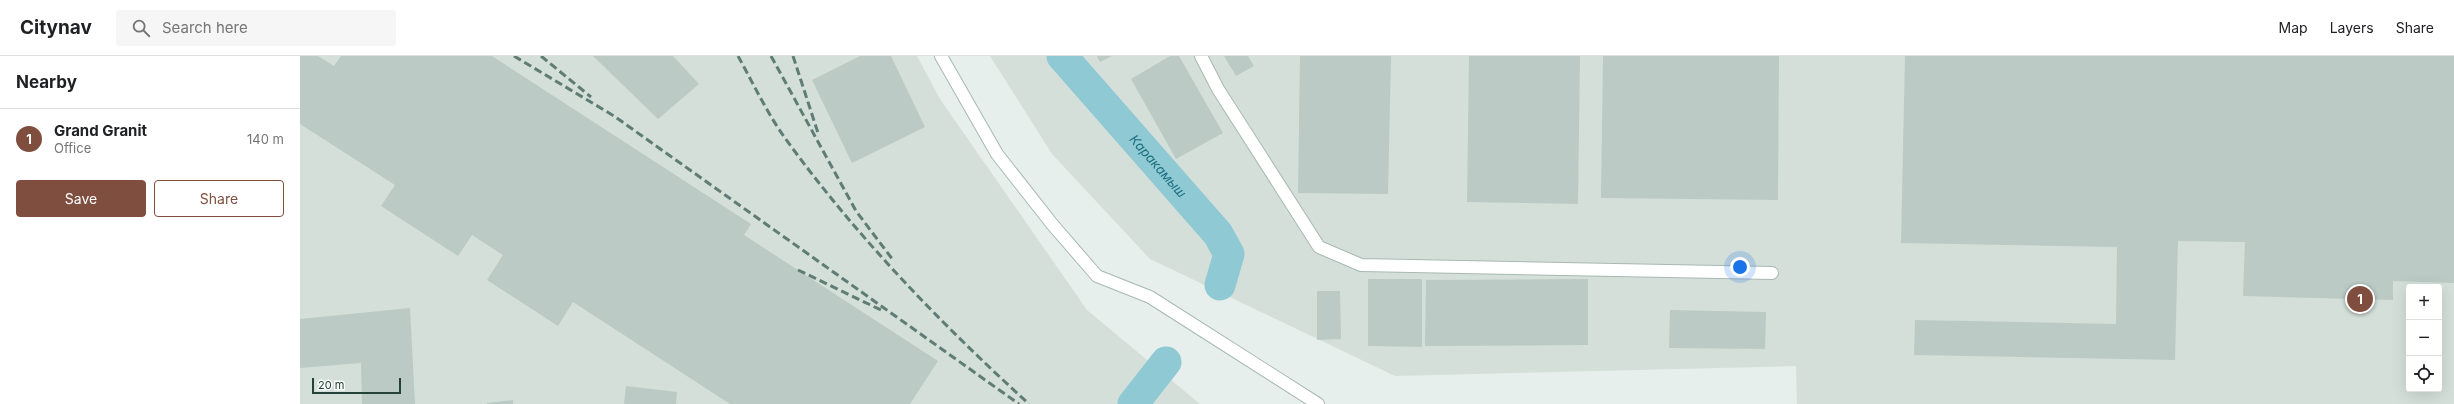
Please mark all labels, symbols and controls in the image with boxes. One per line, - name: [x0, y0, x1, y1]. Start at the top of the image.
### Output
- search box: [116, 10, 396, 46]
- text: Citynav: [20, 16, 92, 39]
- icon: search: [130, 17, 152, 39]
- text: Search here: [162, 18, 248, 37]
- text: Map: [2279, 19, 2308, 36]
- text: Layers: [2330, 19, 2374, 36]
- text: Share: [2396, 19, 2434, 36]
- text: Nearby: [16, 72, 77, 92]
- text: Grand Granit: [54, 121, 147, 140]
- text: 1: [26, 131, 32, 147]
- text: 140 m: [247, 131, 284, 147]
- water label: Каракамыш: [1126, 131, 1190, 201]
- text: Office: [54, 140, 91, 156]
- button: Save: [16, 180, 146, 217]
- button: Share: [154, 180, 284, 217]
- your location: [1730, 257, 1750, 277]
- pin: 1: [2347, 284, 2373, 314]
- map controls: [2406, 284, 2442, 392]
- button: +: [2406, 284, 2442, 320]
- button: −: [2406, 320, 2442, 356]
- button: locate: [2406, 356, 2442, 392]
- scale bar: [312, 376, 401, 395]
- text: 20 m: [318, 378, 344, 392]

